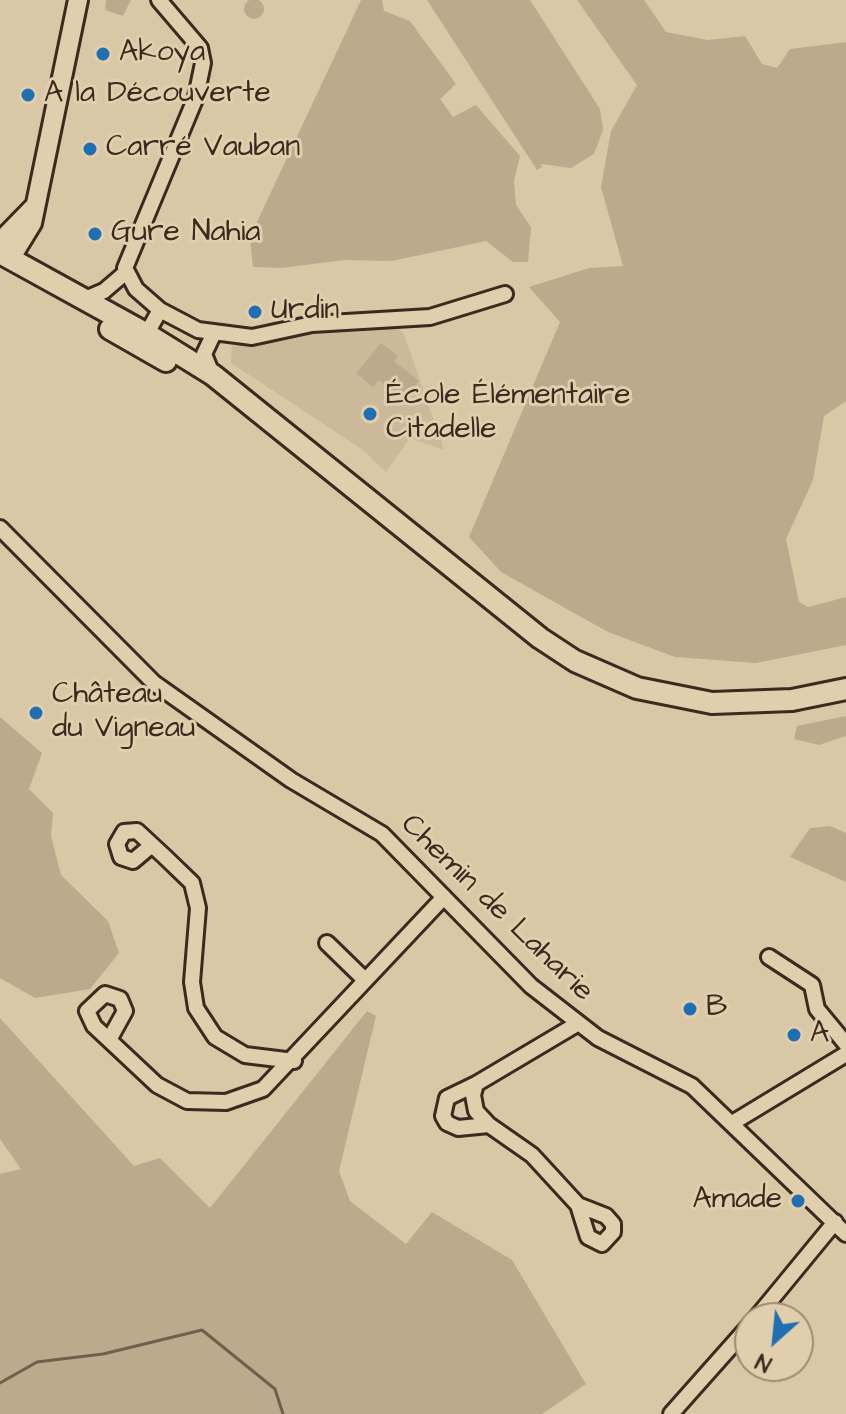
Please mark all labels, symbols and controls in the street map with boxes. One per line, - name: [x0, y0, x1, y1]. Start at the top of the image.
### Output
- place label: Akoya: [119, 36, 205, 72]
- marker: Akoya: [94, 45, 112, 63]
- place label: A la Découverte: [44, 77, 271, 113]
- marker: A la Découverte: [19, 86, 37, 104]
- place label: Carré Vauban: [106, 131, 300, 167]
- marker: Carré Vauban: [81, 140, 99, 158]
- place label: Gure Nahia: [111, 216, 261, 252]
- marker: Gure Nahia: [86, 225, 104, 243]
- place label: Urdin: [271, 294, 339, 330]
- marker: Urdin: [246, 303, 264, 321]
- place label: École Élémentaire Citadelle: [386, 379, 631, 450]
- marker: École Élémentaire Citadelle: [361, 405, 379, 423]
- place label: Château du Vigneau: [52, 678, 195, 748]
- marker: Château du Vigneau: [27, 704, 45, 722]
- street label: Chemin de Laharie: [392, 808, 600, 1010]
- place label: B: [706, 991, 727, 1027]
- marker: B: [681, 1000, 699, 1018]
- place label: A: [810, 1017, 829, 1053]
- marker: A: [785, 1026, 803, 1044]
- place label: Amade: [693, 1183, 782, 1219]
- marker: Amade: [789, 1192, 807, 1210]
- north arrow: [734, 1302, 814, 1382]
- text: N: [751, 1345, 777, 1379]

